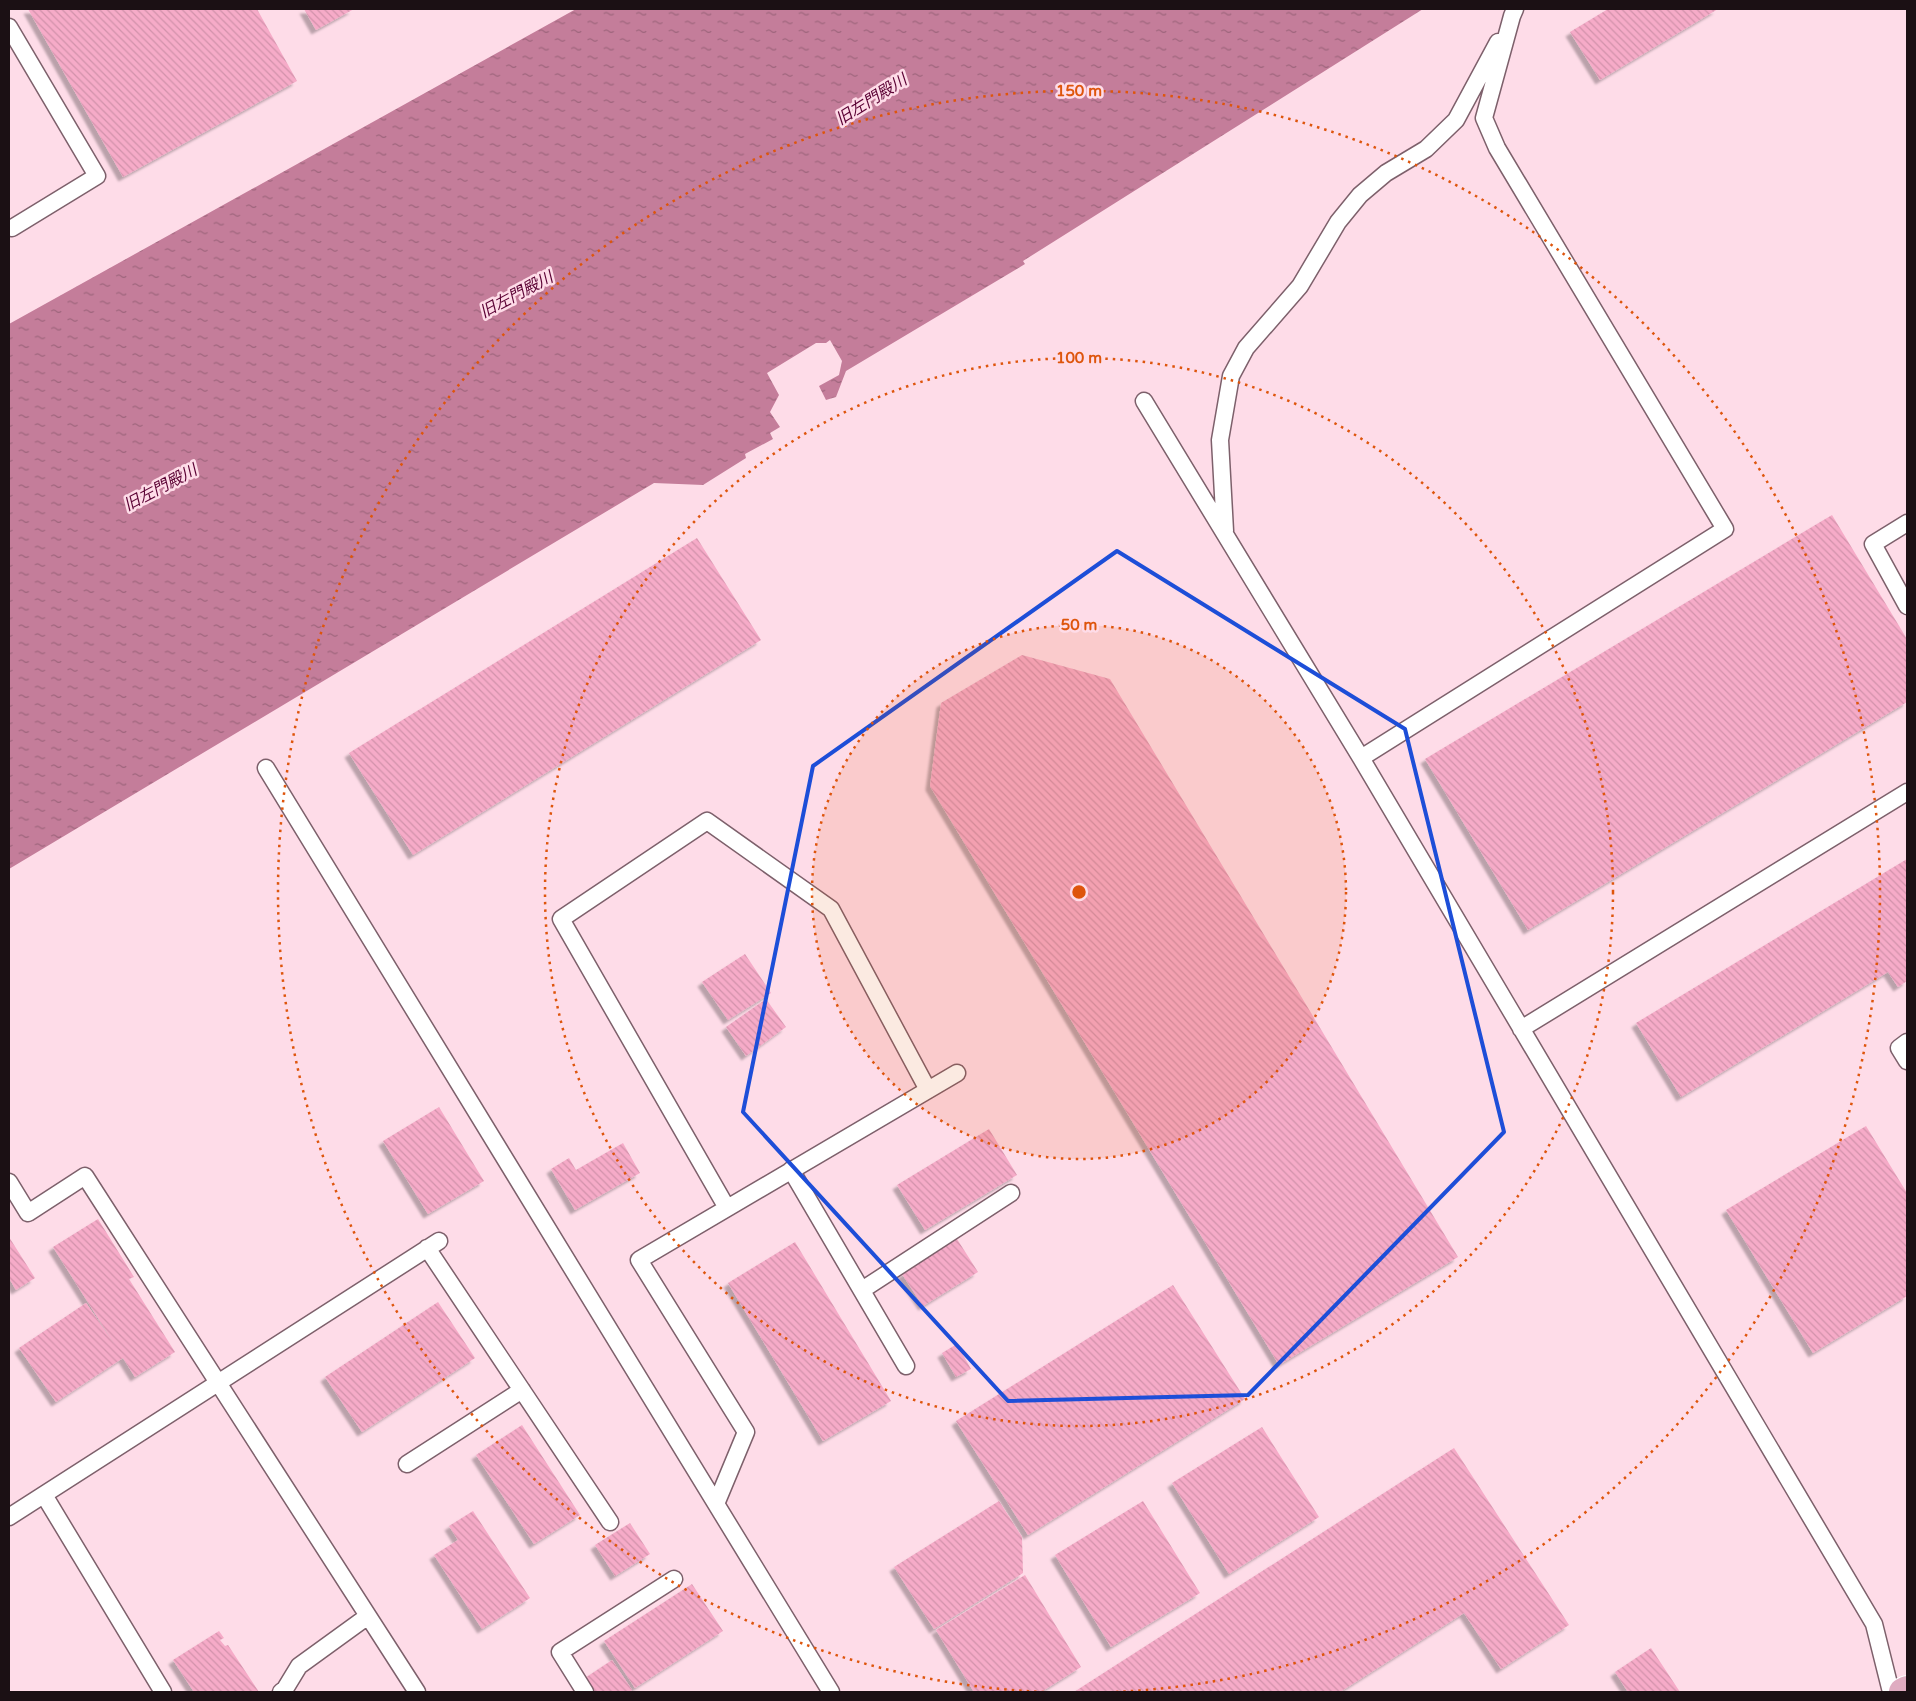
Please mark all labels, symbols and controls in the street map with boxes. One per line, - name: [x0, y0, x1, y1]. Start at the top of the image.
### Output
- water label: 旧左門殿川: [832, 69, 912, 130]
- text: 150 m: [1056, 82, 1102, 100]
- water label: 旧左門殿川: [476, 266, 558, 322]
- text: 100 m: [1056, 349, 1102, 367]
- water label: 旧左門殿川: [120, 459, 202, 515]
- text: 50 m: [1061, 616, 1097, 634]
- centre of rings: [1070, 883, 1088, 901]

